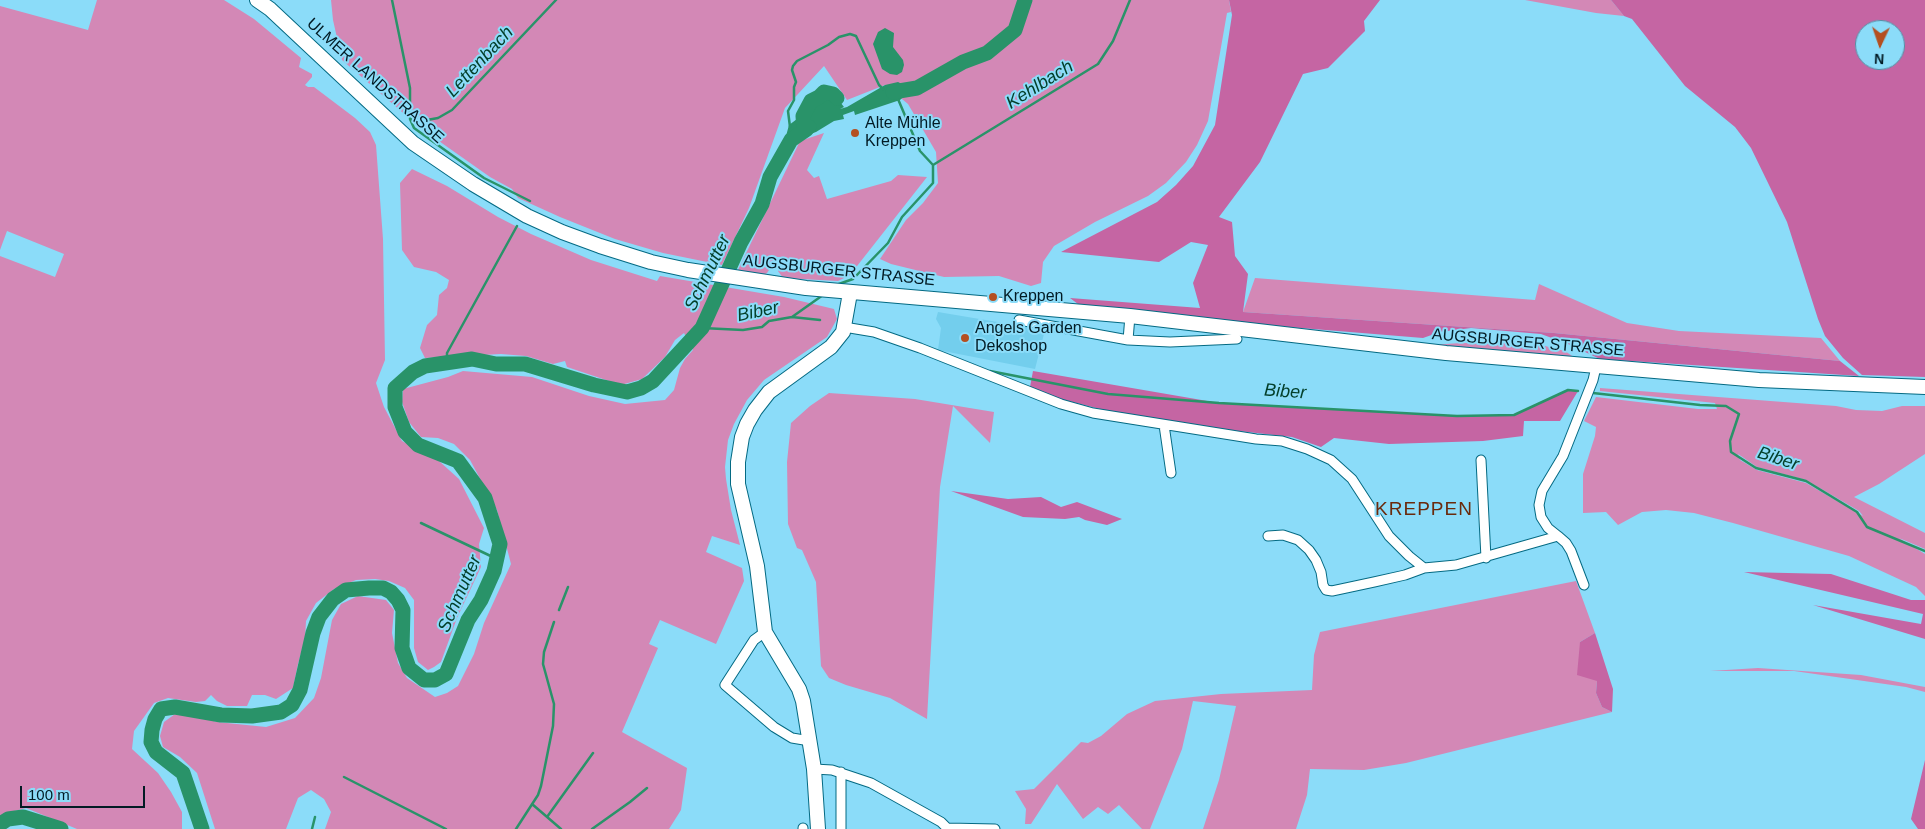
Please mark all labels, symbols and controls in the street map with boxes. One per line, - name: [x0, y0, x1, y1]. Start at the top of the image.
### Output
- street label: ULMER LANDSTRASSE: [303, 14, 447, 148]
- north arrow: [1855, 20, 1905, 70]
- water label: Lettenbach: [442, 22, 518, 102]
- text: N: [1874, 51, 1885, 67]
- water label: Kehlbach: [1002, 56, 1078, 114]
- place label: Alte Mühle Kreppen: [865, 114, 941, 152]
- marker: Alte Mühle Kreppen: [849, 127, 861, 139]
- water label: Schmutter: [680, 231, 736, 315]
- street label: AUGSBURGER STRASSE: [742, 251, 936, 291]
- place label: Kreppen: [1003, 287, 1063, 307]
- marker: Kreppen: [987, 291, 999, 303]
- water label: Biber: [735, 297, 781, 327]
- place label: Angels Garden Dekoshop: [975, 319, 1082, 357]
- street label: AUGSBURGER STRASSE: [1431, 325, 1625, 361]
- marker: Angels Garden Dekoshop: [959, 332, 971, 344]
- water label: Biber: [1263, 380, 1307, 404]
- water label: Biber: [1755, 442, 1801, 476]
- district label: KREPPEN: [1374, 499, 1474, 521]
- water label: Schmutter: [433, 552, 487, 636]
- scale bar: [22, 776, 148, 808]
- text: 100 m: [28, 786, 70, 803]

